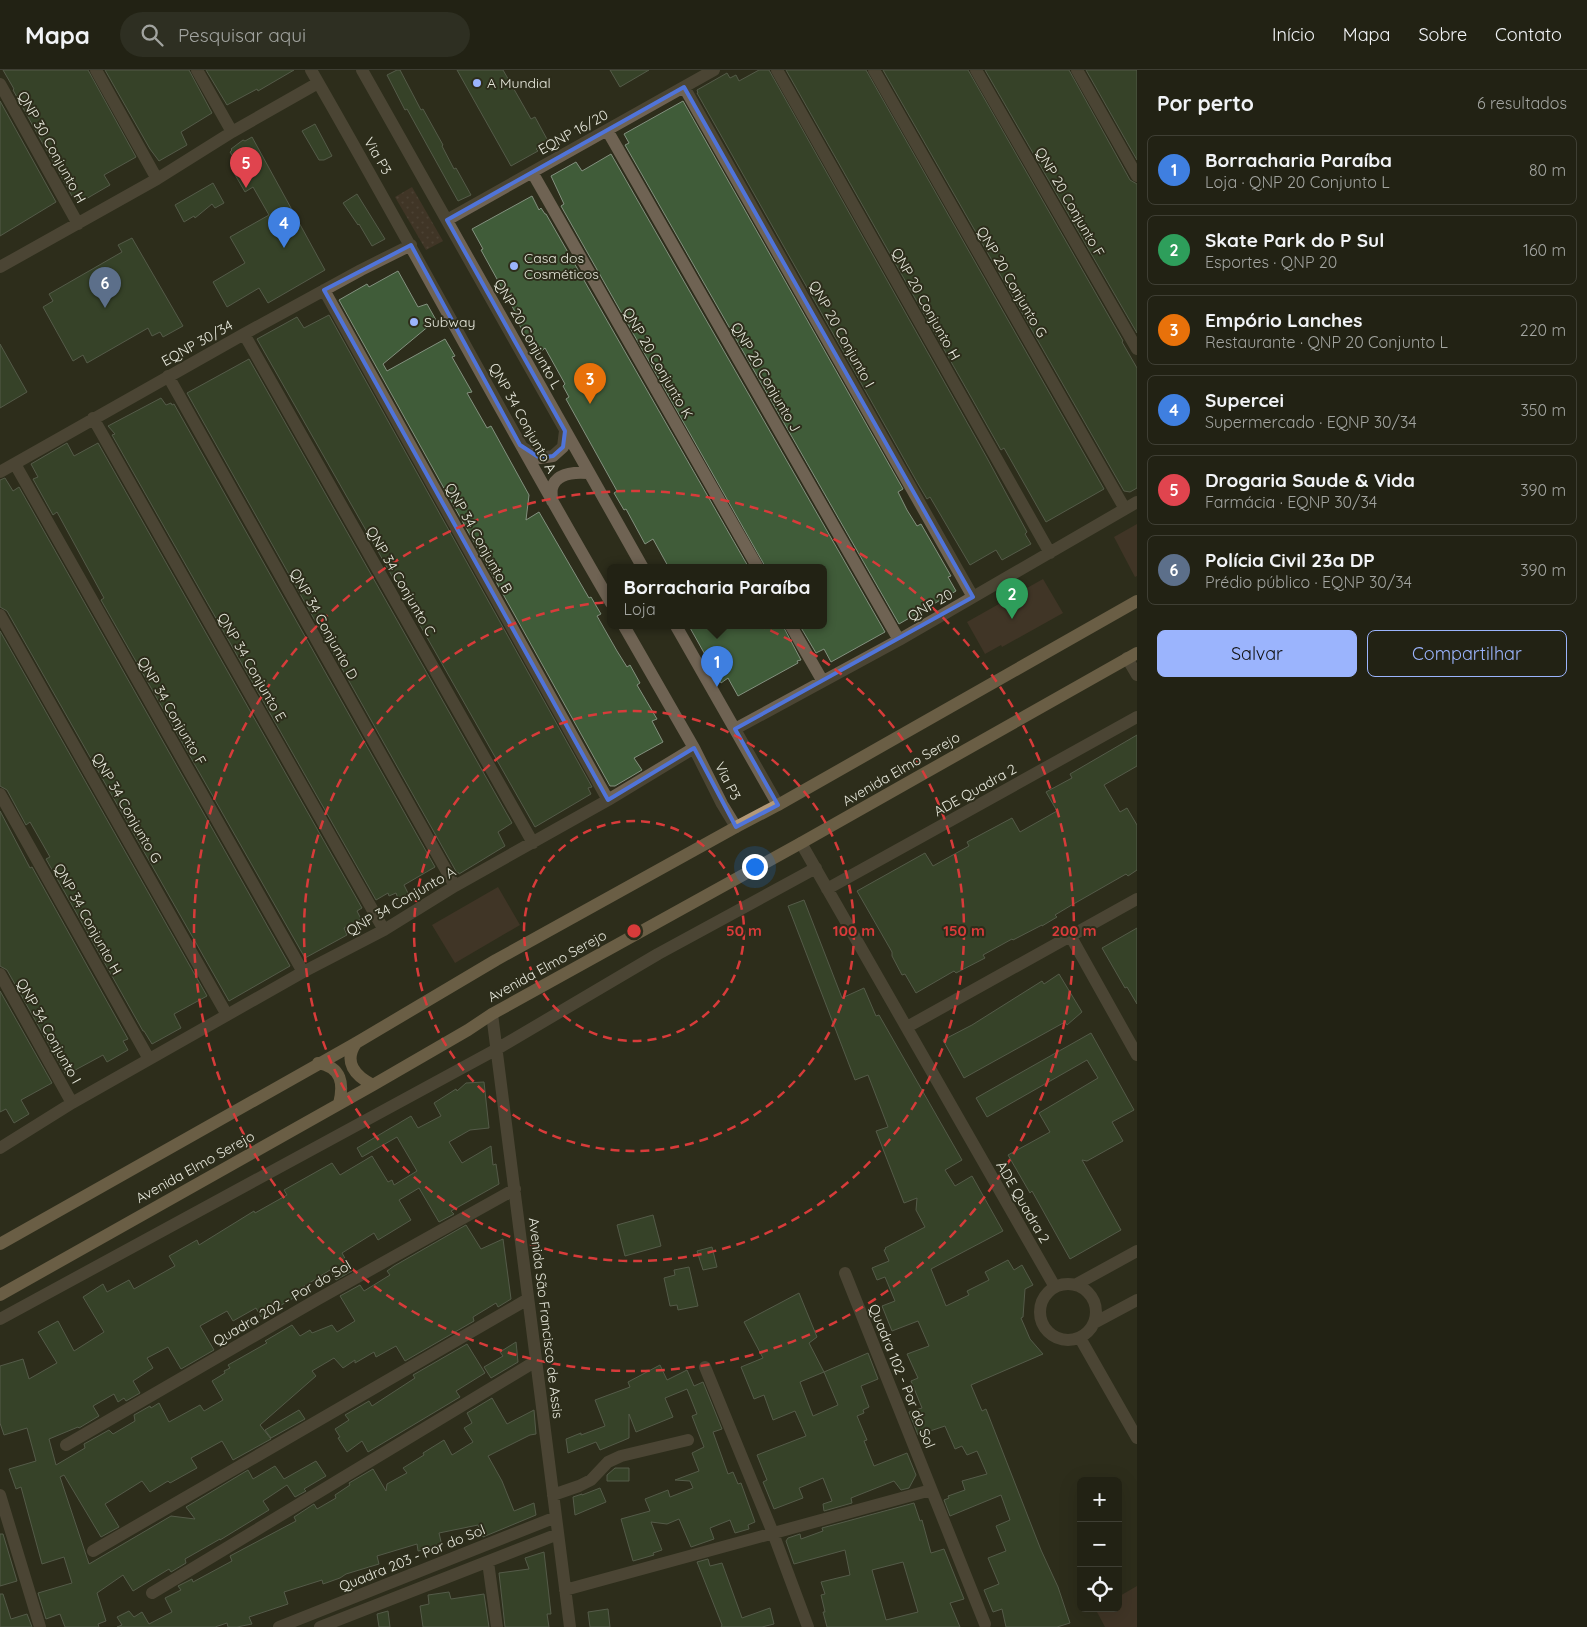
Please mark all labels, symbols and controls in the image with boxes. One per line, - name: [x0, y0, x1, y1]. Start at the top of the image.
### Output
- search box: [120, 12, 470, 57]
- text: Mapa: [25, 20, 90, 50]
- icon: search: [138, 21, 166, 49]
- text: Pesquisar aqui: [178, 23, 306, 47]
- text: Início: [1272, 23, 1315, 46]
- text: Mapa: [1343, 23, 1390, 46]
- text: Sobre: [1418, 23, 1467, 46]
- text: Contato: [1495, 23, 1562, 46]
- place label: A Mundial: [487, 74, 551, 92]
- marker: A Mundial: [471, 77, 483, 89]
- street label: QNP 30 Conjunto H: [14, 88, 90, 206]
- text: Por perto: [1157, 90, 1254, 116]
- text: 6 resultados: [1477, 93, 1567, 113]
- street label: EQNP 16/20: [535, 105, 611, 159]
- street label: Via P3: [360, 134, 396, 178]
- street label: QNP 20 Conjunto F: [1031, 144, 1109, 260]
- pin: 5: [230, 147, 262, 188]
- text: Borracharia Paraíba: [1205, 148, 1392, 172]
- text: 1: [1171, 160, 1177, 180]
- text: 80 m: [1529, 160, 1566, 180]
- text: Loja · QNP 20 Conjunto L: [1205, 172, 1390, 192]
- pin: 4: [268, 207, 300, 248]
- street label: QNP 20 Conjunto G: [973, 223, 1051, 341]
- text: Skate Park do P Sul: [1205, 228, 1384, 252]
- text: 2: [1169, 240, 1179, 260]
- text: 160 m: [1523, 240, 1566, 260]
- street label: QNP 20 Conjunto H: [888, 245, 964, 363]
- place label: Casa dos Cosméticos: [524, 249, 599, 283]
- text: Esportes · QNP 20: [1205, 252, 1337, 272]
- marker: Casa dos Cosméticos: [508, 260, 520, 272]
- pin: 6: [89, 267, 121, 308]
- street label: QNP 20 Conjunto L: [490, 276, 566, 393]
- street label: QNP 20 Conjunto I: [805, 278, 879, 390]
- street label: QNP 20 Conjunto K: [619, 304, 697, 422]
- text: Empório Lanches: [1205, 308, 1362, 332]
- place label: Subway: [424, 313, 475, 331]
- street label: EQNP 30/34: [158, 316, 236, 370]
- marker: Subway: [408, 316, 420, 328]
- street label: QNP 20 Conjunto J: [727, 319, 805, 435]
- text: 3: [1170, 320, 1178, 340]
- text: 220 m: [1520, 320, 1566, 340]
- text: Restaurante · QNP 20 Conjunto L: [1205, 332, 1448, 352]
- street label: QNP 34 Conjunto A: [485, 360, 561, 476]
- pin: 3: [574, 363, 606, 404]
- text: Supercei: [1205, 388, 1284, 412]
- text: 4: [1169, 400, 1179, 420]
- text: 350 m: [1520, 400, 1566, 420]
- text: Supermercado · EQNP 30/34: [1205, 412, 1417, 432]
- text: Drogaria Saude & Vida: [1205, 468, 1415, 492]
- street label: QNP 34 Conjunto B: [441, 480, 517, 596]
- text: 5: [1169, 480, 1179, 500]
- text: 390 m: [1520, 480, 1566, 500]
- text: Farmácia · EQNP 30/34: [1205, 492, 1377, 512]
- street label: QNP 34 Conjunto C: [362, 523, 440, 639]
- text: Polícia Civil 23a DP: [1205, 548, 1375, 572]
- text: 6: [1170, 560, 1178, 580]
- text: 390 m: [1520, 560, 1566, 580]
- popup: [607, 564, 827, 629]
- street label: QNP 34 Conjunto D: [286, 565, 362, 683]
- text: Prédio público · EQNP 30/34: [1205, 572, 1412, 592]
- text: Borracharia Paraíba: [624, 575, 811, 599]
- pin: 2: [996, 578, 1028, 619]
- street label: QNP 20: [904, 585, 956, 625]
- text: Loja: [624, 599, 656, 619]
- street label: QNP 34 Conjunto E: [214, 610, 290, 724]
- button: Salvar: [1157, 630, 1357, 677]
- button: Compartilhar: [1367, 630, 1567, 677]
- pin: 1: [701, 646, 733, 687]
- street label: QNP 34 Conjunto F: [134, 654, 210, 768]
- street label: Avenida Elmo Serejo: [839, 728, 963, 810]
- street label: QNP 34 Conjunto G: [88, 750, 166, 866]
- street label: Via P3: [711, 759, 745, 803]
- street label: ADE Quadra 2: [930, 760, 1020, 820]
- your location: [742, 854, 768, 880]
- street label: QNP 34 Conjunto H: [50, 860, 126, 978]
- street label: QNP 34 Conjunto A: [343, 862, 459, 940]
- text: 50 m: [726, 921, 762, 940]
- text: 100 m: [833, 921, 875, 940]
- text: 150 m: [943, 921, 985, 940]
- text: 200 m: [1052, 921, 1097, 940]
- centre of rings: [625, 922, 643, 940]
- street label: Avenida Elmo Serejo: [484, 926, 610, 1006]
- street label: QNP 34 Conjunto I: [13, 975, 85, 1087]
- street label: Avenida Elmo Serejo: [132, 1127, 258, 1207]
- street label: ADE Quadra 2: [992, 1158, 1054, 1247]
- street label: Avenida São Francisco de Assis: [525, 1216, 567, 1420]
- street label: Quadra 202 - Por do Sol: [210, 1256, 354, 1350]
- street label: Quadra 102 - Por do Sol: [865, 1301, 939, 1451]
- map controls: [1077, 1477, 1122, 1612]
- button: +: [1077, 1477, 1122, 1522]
- street label: Quadra 203 - Por do Sol: [336, 1520, 488, 1596]
- button: −: [1077, 1522, 1122, 1567]
- button: locate: [1077, 1567, 1122, 1612]

